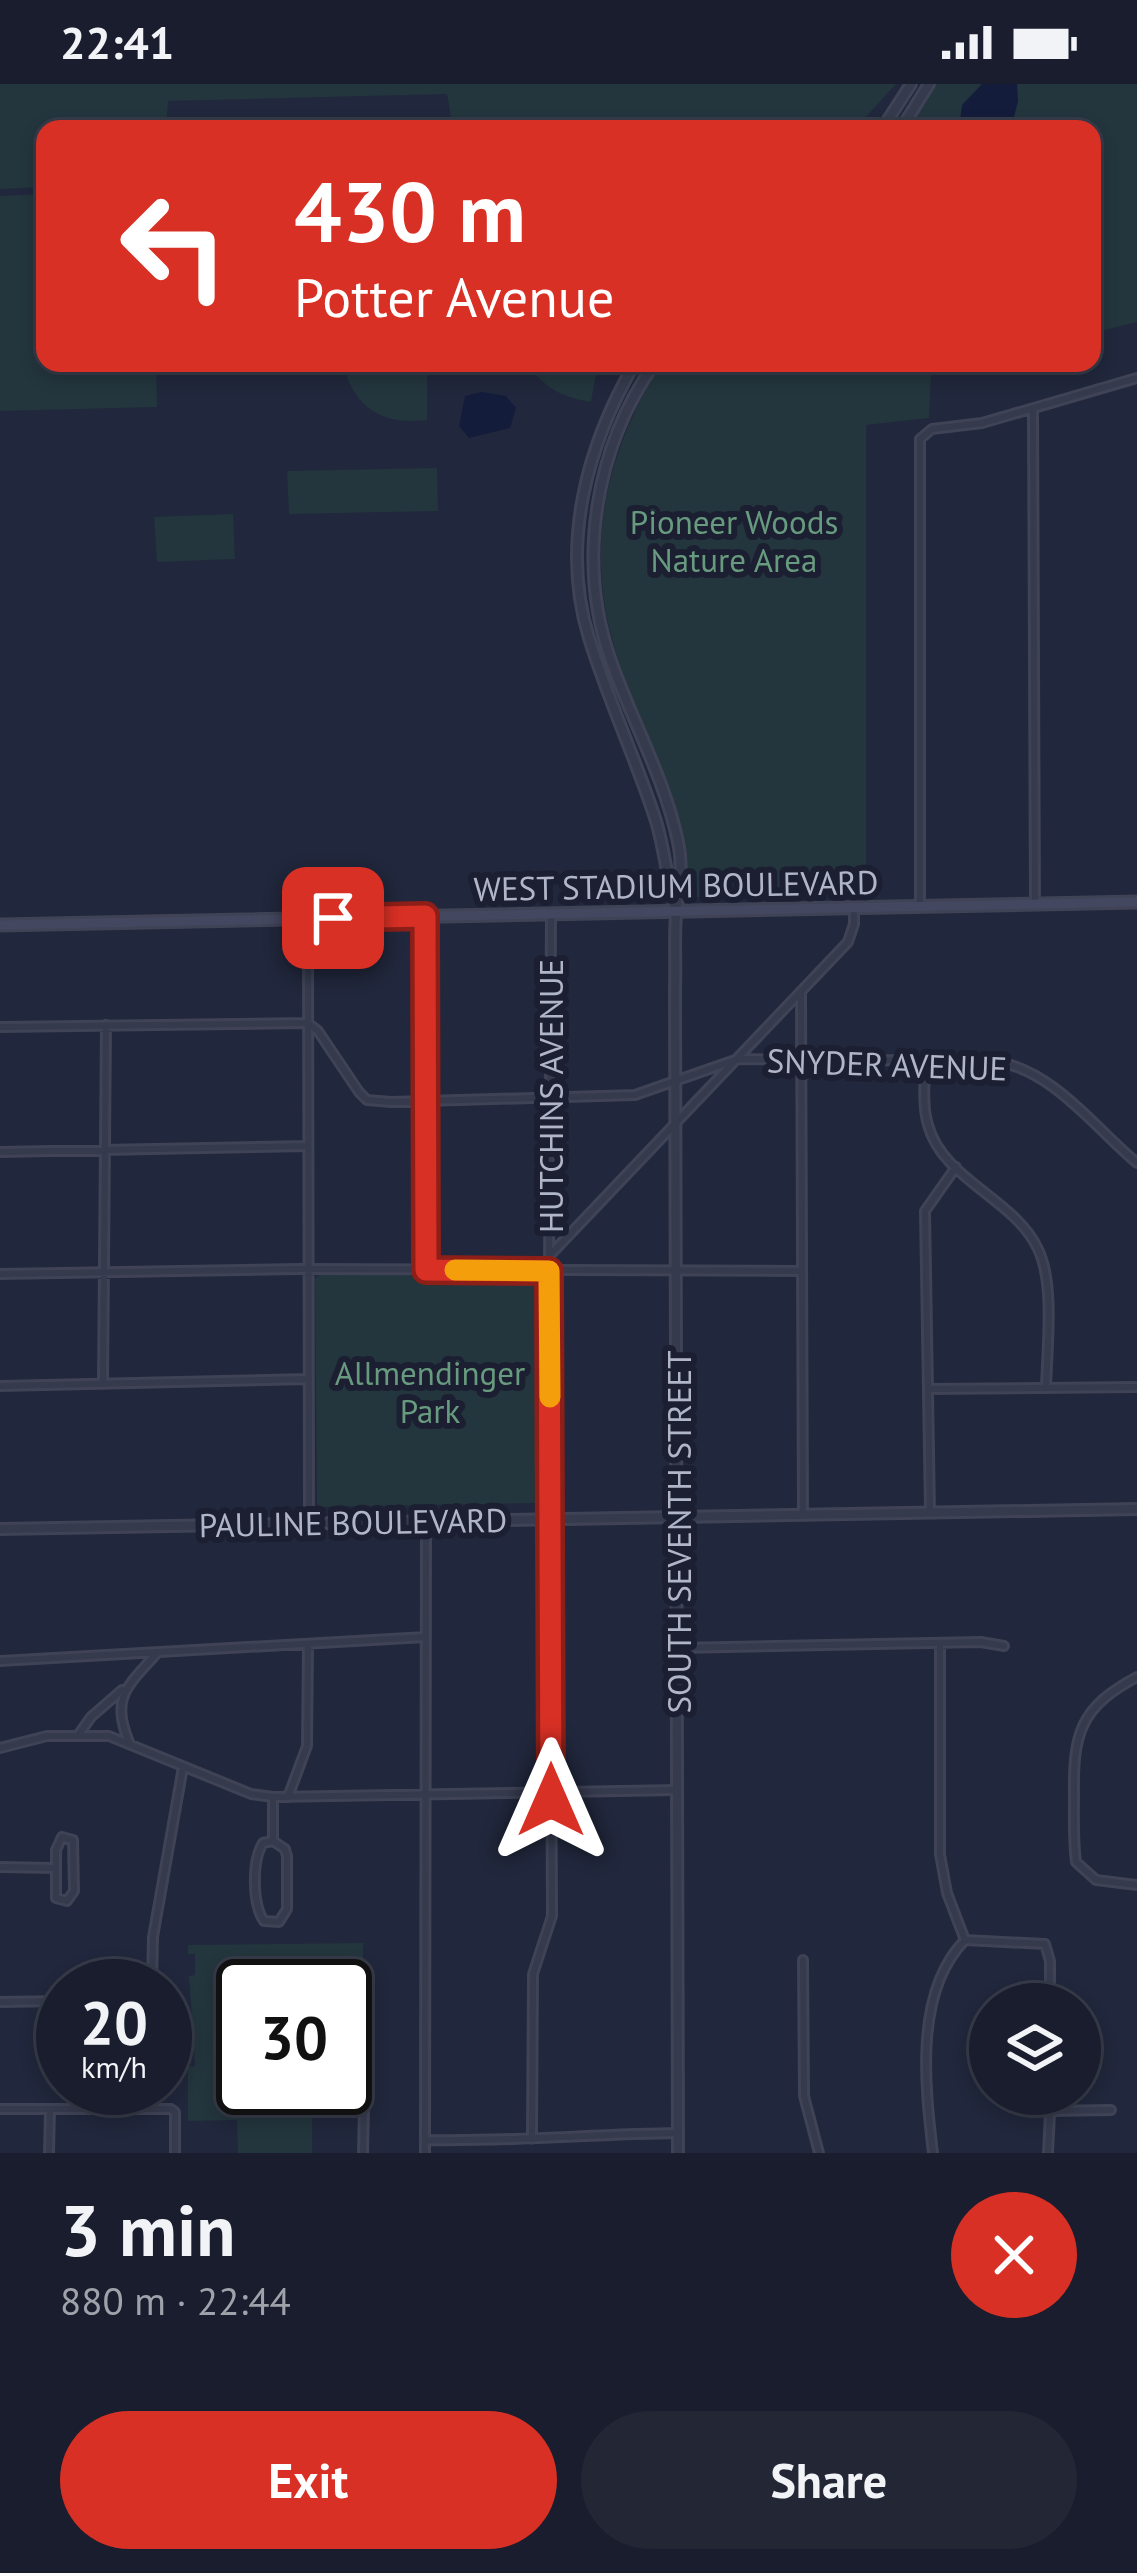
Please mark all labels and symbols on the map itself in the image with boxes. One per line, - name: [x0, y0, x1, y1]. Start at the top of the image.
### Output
- park label: Pioneer Woods Nature Area: [630, 500, 838, 581]
- street label: WEST STADIUM BOULEVARD: [473, 860, 879, 910]
- pin: [282, 867, 384, 969]
- street label: HUTCHINS AVENUE: [529, 959, 572, 1233]
- street label: SNYDER AVENUE: [766, 1038, 1008, 1090]
- street label: SOUTH SEVENTH STREET: [657, 1350, 700, 1714]
- park label: Allmendinger Park: [335, 1351, 525, 1432]
- street label: PAULINE BOULEVARD: [198, 1498, 508, 1546]
- position arrow: [488, 1737, 614, 1863]
- speed limit sign: 30: [216, 1959, 372, 2115]

